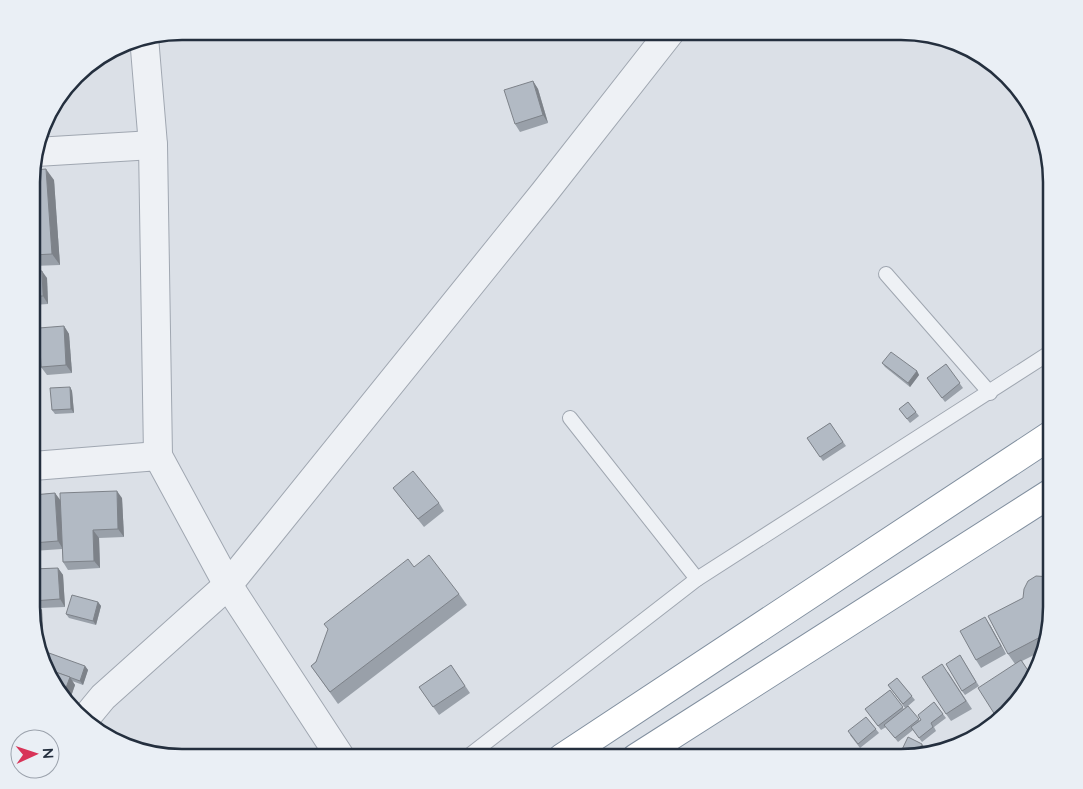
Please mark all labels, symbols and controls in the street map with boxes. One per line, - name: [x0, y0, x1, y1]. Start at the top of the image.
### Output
- north arrow: [10, 729, 60, 779]
- text: N: [40, 747, 57, 759]

